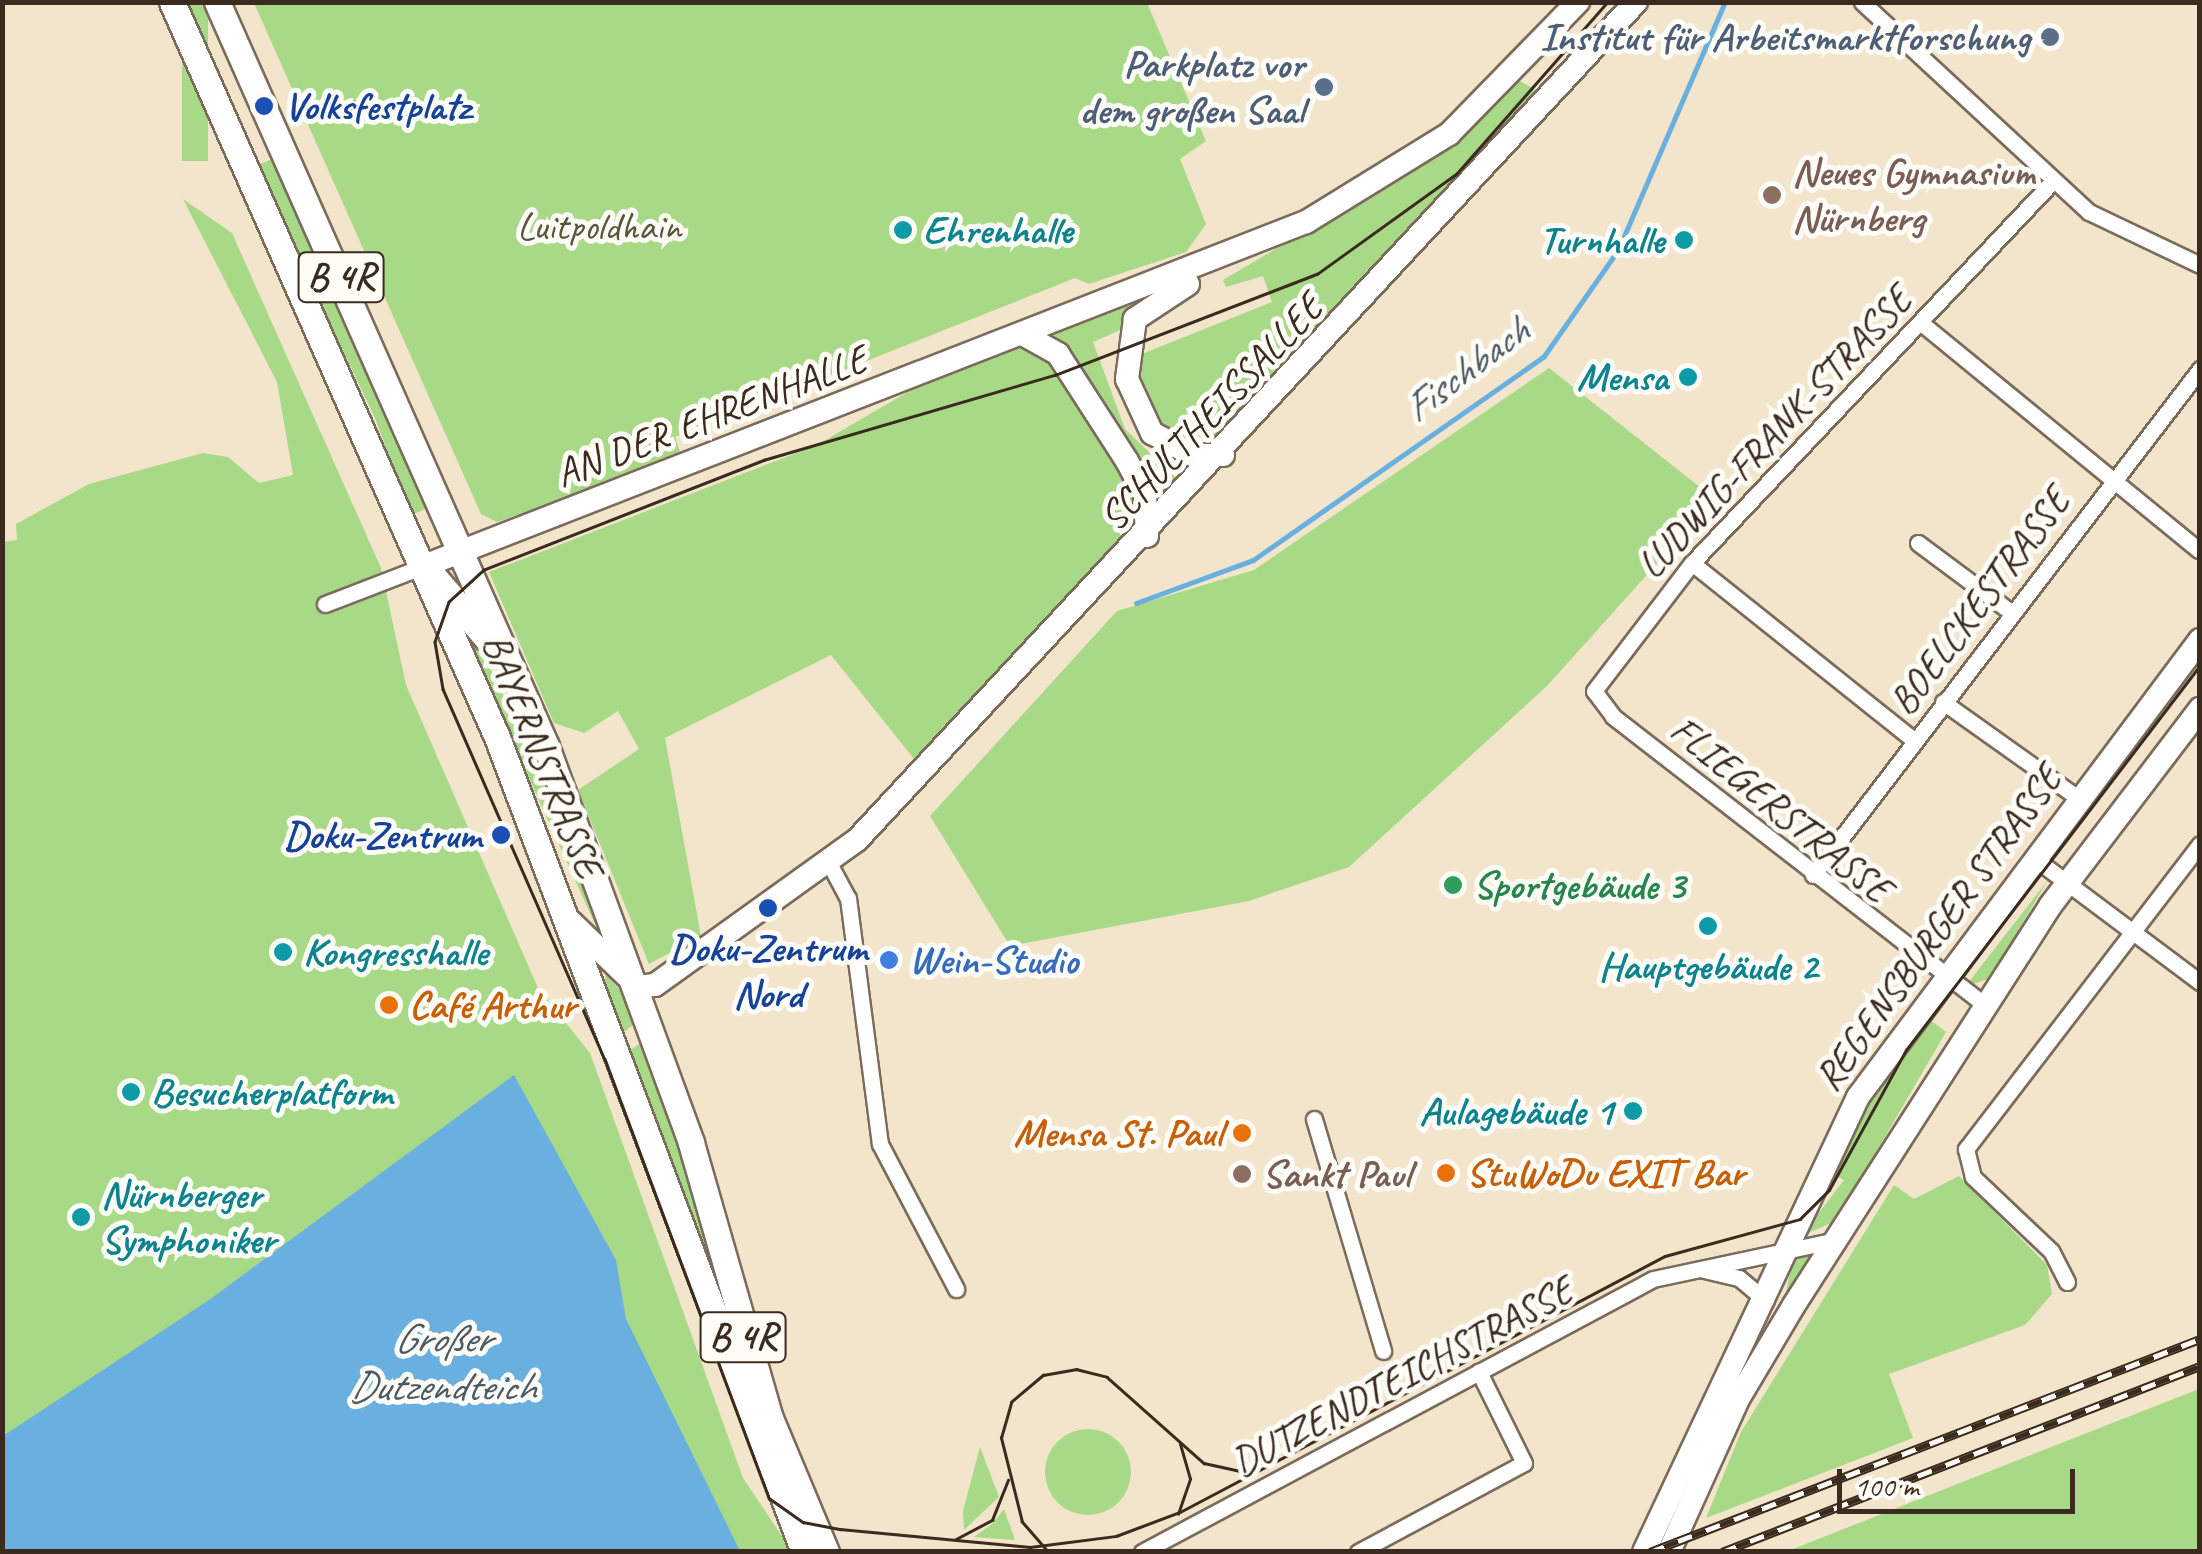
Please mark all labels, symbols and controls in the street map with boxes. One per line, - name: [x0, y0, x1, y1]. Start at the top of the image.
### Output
- place label: Institut für Arbeitsmarktforschung: [1537, 13, 2030, 61]
- marker: Institut für Arbeitsmarktforschung: [2039, 26, 2061, 48]
- place label: Parkplatz vor dem großen Saal: [1079, 40, 1304, 134]
- marker: Parkplatz vor dem großen Saal: [1313, 76, 1335, 98]
- place label: Volksfestplatz: [284, 82, 470, 130]
- marker: Volksfestplatz: [253, 95, 275, 117]
- place label: Neues Gymnasium Nürnberg: [1792, 148, 2038, 242]
- marker: Neues Gymnasium Nürnberg: [1761, 184, 1783, 206]
- park label: Luitpoldhain: [517, 202, 681, 250]
- place label: Ehrenhalle: [923, 206, 1072, 254]
- place label: Turnhalle: [1539, 216, 1664, 264]
- marker: Ehrenhalle: [892, 219, 914, 241]
- marker: Turnhalle: [1673, 229, 1695, 251]
- road number: B 4R: [296, 244, 386, 310]
- street label: LUDWIG-FRANK-STRASSE: [1626, 276, 1922, 588]
- street label: SCHULTHEISSALLEE: [1089, 284, 1333, 540]
- water label: Fischbach: [1393, 306, 1539, 434]
- street label: AN DER EHRENHALLE: [549, 335, 873, 497]
- place label: Mensa: [1577, 353, 1668, 401]
- marker: Mensa: [1677, 366, 1699, 388]
- street label: BOELCKESTRASSE: [1878, 478, 2080, 724]
- street label: BAYERNSTRASSE: [472, 626, 614, 884]
- street label: FLIEGERSTRASSE: [1661, 705, 1901, 913]
- street label: REGENSBURGER STRASSE: [1804, 756, 2072, 1100]
- place label: Doku-Zentrum: [284, 811, 481, 859]
- marker: Doku-Zentrum: [490, 824, 512, 846]
- place label: Sportgebäude 3: [1473, 861, 1685, 909]
- marker: Sportgebäude 3: [1442, 874, 1464, 896]
- marker: Doku-Zentrum Nord: [757, 897, 779, 919]
- marker: Hauptgebäude 2: [1697, 915, 1719, 937]
- place label: Doku-Zentrum Nord: [669, 924, 867, 1018]
- place label: Kongresshalle: [303, 928, 487, 976]
- place label: Wein-Studio: [909, 936, 1078, 984]
- marker: Kongresshalle: [272, 941, 294, 963]
- place label: Hauptgebäude 2: [1598, 942, 1818, 990]
- marker: Wein-Studio: [878, 949, 900, 971]
- place label: Café Arthur: [409, 981, 576, 1029]
- marker: Café Arthur: [378, 994, 400, 1016]
- place label: Besucherplatform: [151, 1068, 392, 1116]
- marker: Besucherplatform: [120, 1081, 142, 1103]
- place label: Aulagebäude 1: [1419, 1087, 1613, 1135]
- marker: Aulagebäude 1: [1622, 1100, 1644, 1122]
- place label: Mensa St. Paul: [1013, 1109, 1222, 1157]
- marker: Mensa St. Paul: [1231, 1122, 1253, 1144]
- place label: StuWoDu EXIT Bar: [1466, 1149, 1745, 1197]
- place label: Sankt Paul: [1262, 1150, 1412, 1198]
- marker: StuWoDu EXIT Bar: [1435, 1162, 1457, 1184]
- marker: Sankt Paul: [1231, 1163, 1253, 1185]
- place label: Nürnberger Symphoniker: [101, 1170, 276, 1264]
- marker: Nürnberger Symphoniker: [70, 1206, 92, 1228]
- street label: DUTZENDTEICHSTRASSE: [1223, 1266, 1581, 1486]
- road number: B 4R: [698, 1304, 788, 1370]
- water label: Großer Dutzendteich: [349, 1314, 535, 1412]
- scale bar: [1842, 1449, 2080, 1511]
- text: 100 m: [1854, 1467, 1919, 1505]

